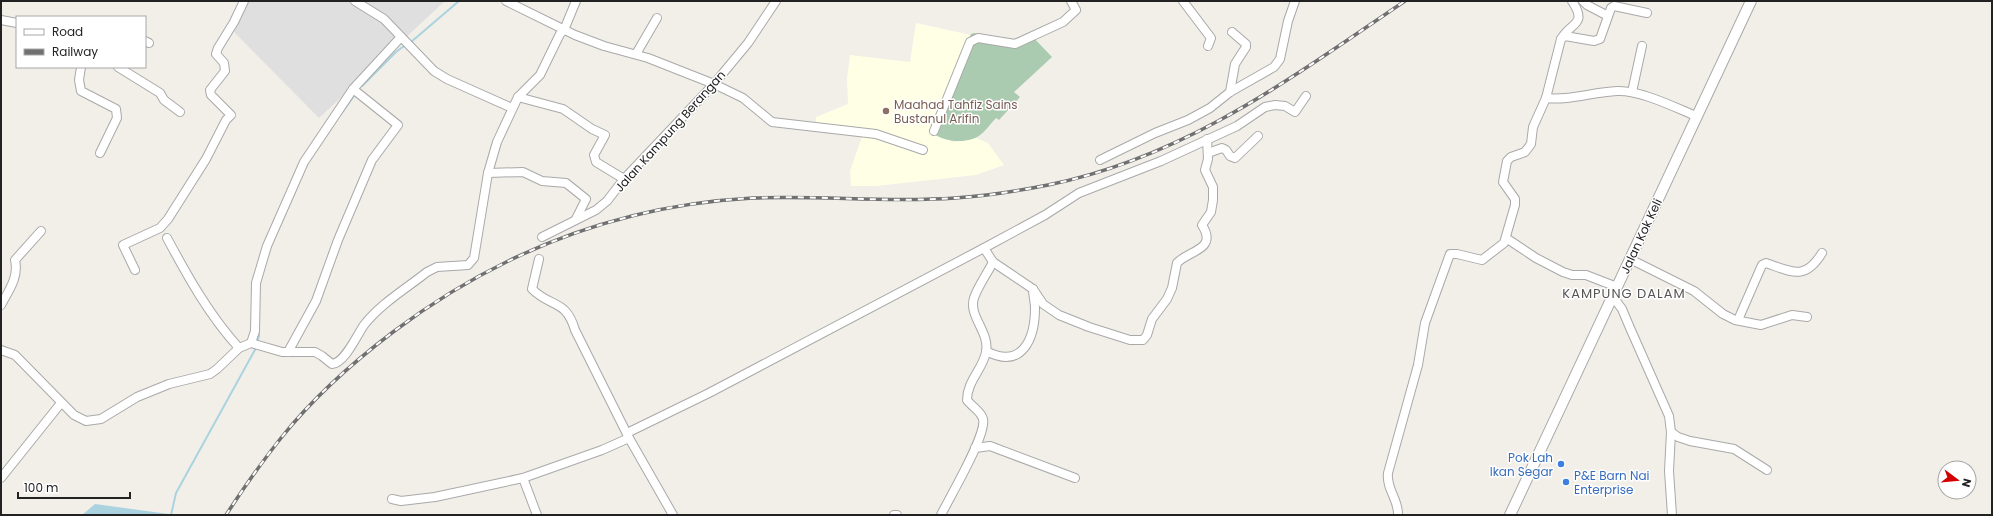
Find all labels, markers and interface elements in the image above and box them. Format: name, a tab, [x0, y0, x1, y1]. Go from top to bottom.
legend	[16, 16, 146, 68]
text: Road	[52, 23, 83, 40]
text: Railway	[52, 43, 98, 60]
street label: Jalan Kampung Berangan	[611, 67, 729, 195]
place label: Maahad Tahfiz Sains Bustanul Arifin	[894, 96, 1018, 127]
marker: Maahad Tahfiz Sains Bustanul Arifin	[881, 106, 891, 116]
street label: Jalan Kok Keli	[1616, 196, 1666, 276]
district label: KAMPUNG DALAM	[1562, 284, 1686, 303]
place label: Pok Lah Ikan Segar	[1490, 449, 1554, 480]
marker: Pok Lah Ikan Segar	[1556, 459, 1566, 469]
north arrow	[1937, 460, 1977, 500]
place label: P&E Barn Nai Enterprise	[1574, 467, 1650, 498]
scale bar	[18, 474, 130, 500]
marker: P&E Barn Nai Enterprise	[1561, 477, 1571, 487]
text: N	[1958, 477, 1975, 489]
text: 100 m	[24, 479, 58, 496]

